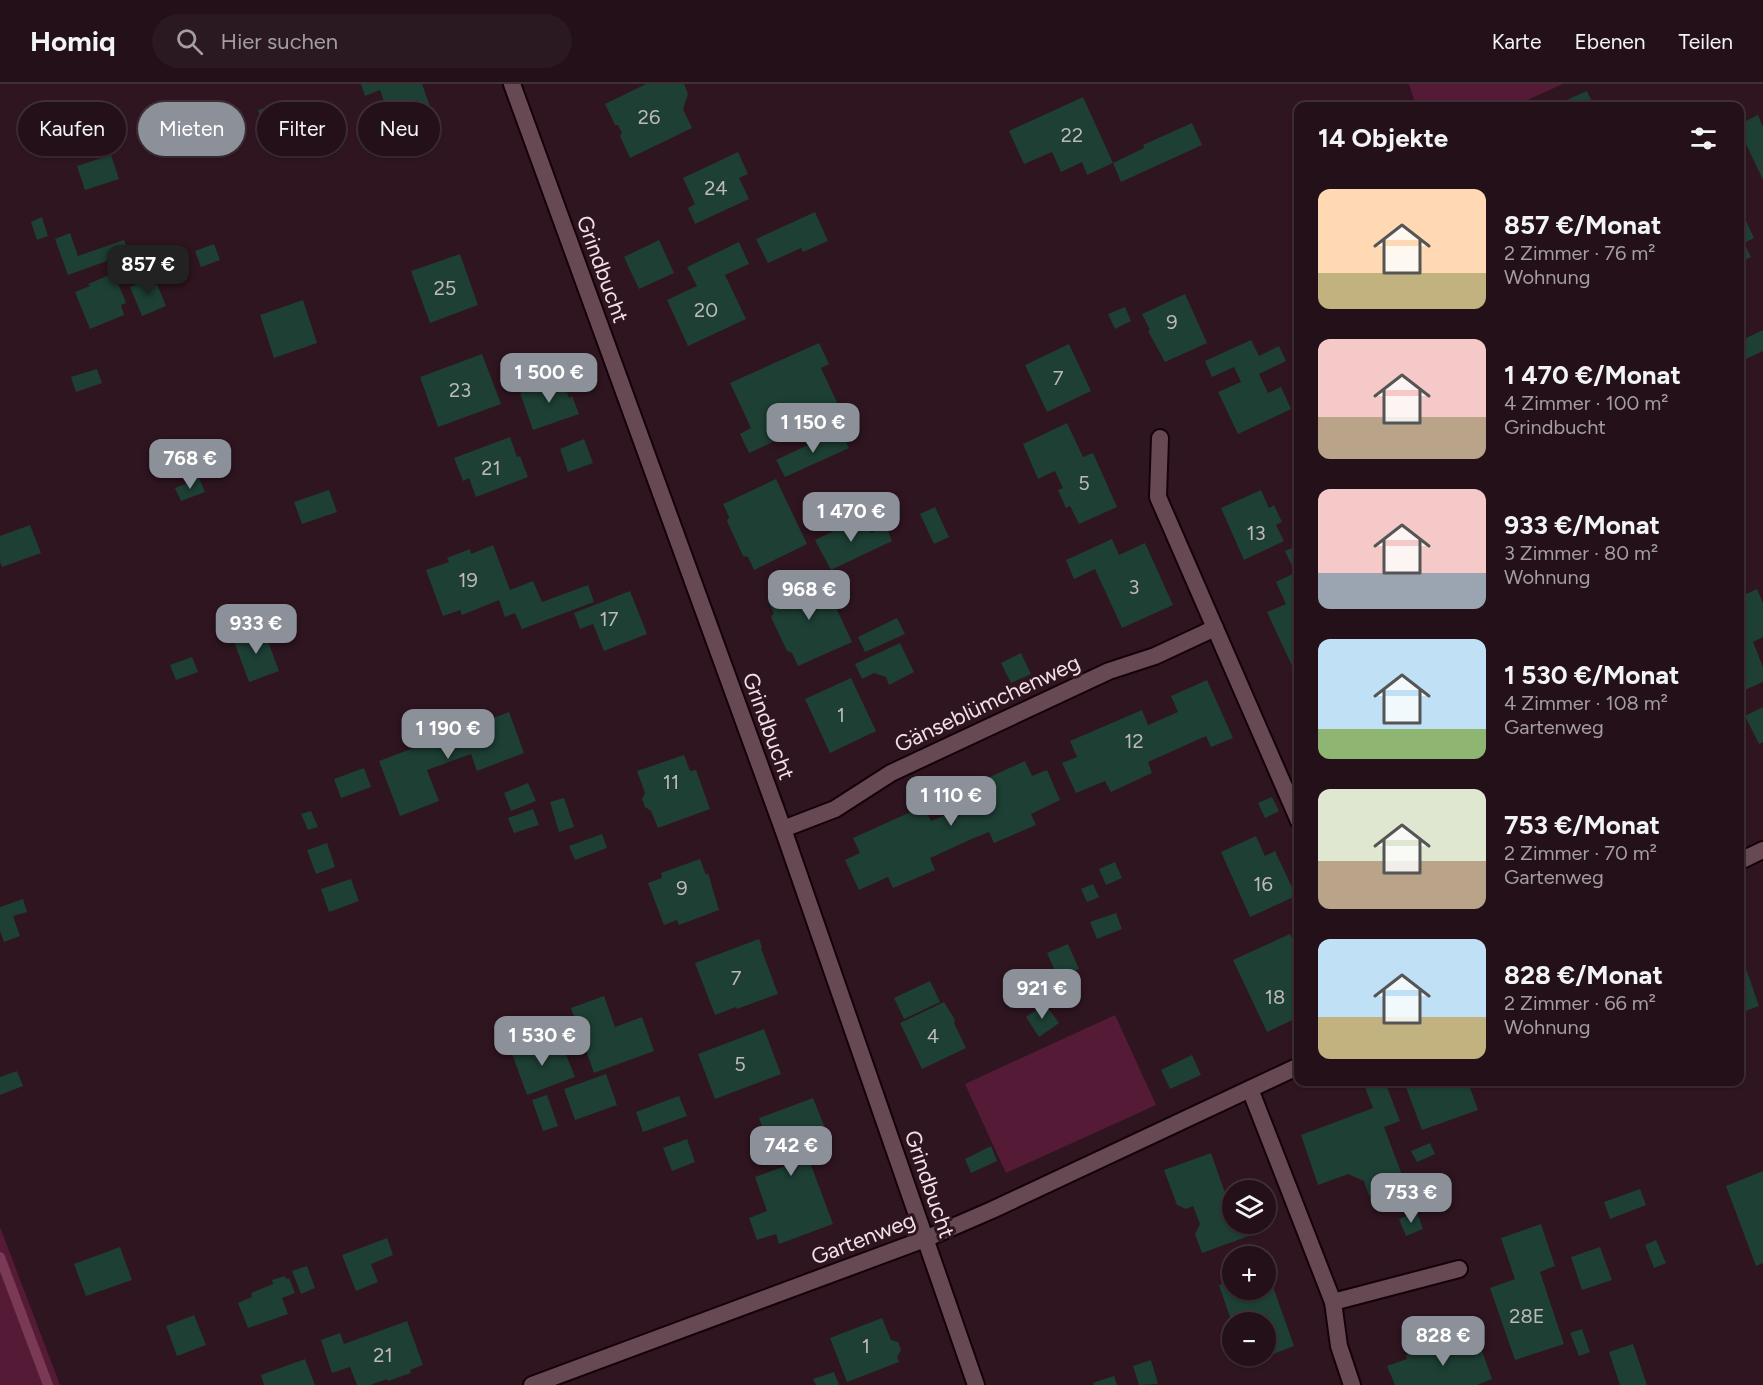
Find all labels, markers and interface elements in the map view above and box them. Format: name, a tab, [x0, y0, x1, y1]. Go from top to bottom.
search box	[152, 14, 572, 68]
text: Homiq	[30, 24, 116, 58]
icon: search	[173, 25, 206, 58]
text: Hier suchen	[221, 28, 338, 55]
text: Karte	[1492, 29, 1541, 54]
text: Ebenen	[1574, 29, 1646, 54]
text: Teilen	[1679, 29, 1733, 54]
chip: Kaufen	[18, 102, 126, 156]
chip: Mieten	[138, 102, 245, 156]
chip: Filter	[257, 102, 346, 156]
chip: Neu	[358, 102, 440, 156]
house number: 26	[638, 105, 660, 129]
text: 14 Objekte	[1318, 122, 1448, 154]
icon: filters	[1687, 122, 1720, 155]
house number: 22	[1061, 123, 1083, 147]
house number: 24	[704, 176, 728, 200]
text: 857 €/Monat	[1504, 209, 1661, 241]
street label: Grindbucht	[571, 212, 634, 326]
icon: home	[1366, 213, 1438, 285]
text: 2 Zimmer · 76 m²	[1504, 241, 1656, 265]
pin: 857 €	[106, 245, 190, 296]
text: 857 €	[121, 252, 175, 276]
text: Wohnung	[1504, 265, 1590, 289]
house number: 25	[434, 276, 456, 300]
house number: 20	[694, 298, 718, 322]
house number: 9	[1166, 310, 1178, 334]
pin: 1 500 €	[494, 353, 604, 404]
text: 1 470 €/Monat	[1504, 359, 1681, 391]
text: 1 500 €	[514, 360, 584, 384]
icon: home	[1366, 363, 1438, 435]
house number: 7	[1053, 366, 1064, 390]
house number: 23	[449, 378, 471, 402]
text: 4 Zimmer · 100 m²	[1504, 391, 1669, 415]
pin: 1 150 €	[758, 403, 868, 454]
text: 1 150 €	[781, 410, 845, 434]
text: Grindbucht	[1504, 415, 1606, 439]
pin: 768 €	[148, 439, 232, 490]
text: 768 €	[163, 446, 217, 470]
house number: 21	[481, 456, 501, 480]
house number: 5	[1078, 471, 1090, 495]
pin: 1 470 €	[796, 492, 906, 543]
text: 1 470 €	[817, 499, 885, 523]
text: 933 €/Monat	[1504, 509, 1660, 541]
icon: home	[1366, 513, 1438, 585]
house number: 13	[1246, 521, 1266, 545]
text: 3 Zimmer · 80 m²	[1504, 541, 1658, 565]
text: Wohnung	[1504, 565, 1590, 589]
house number: 19	[458, 568, 478, 592]
pin: 968 €	[767, 570, 851, 621]
house number: 3	[1129, 575, 1139, 599]
text: 968 €	[782, 577, 836, 601]
pin: 933 €	[214, 604, 298, 655]
house number: 17	[600, 607, 619, 631]
text: 933 €	[230, 611, 282, 635]
street label: Gänseblümchenweg	[890, 649, 1084, 758]
text: 1 530 €/Monat	[1504, 659, 1680, 691]
icon: home	[1366, 663, 1438, 735]
street label: Grindbucht	[737, 669, 800, 783]
text: 4 Zimmer · 108 m²	[1504, 691, 1668, 715]
house number: 1	[837, 703, 845, 727]
pin: 1 190 €	[393, 709, 503, 760]
text: Gartenweg	[1504, 715, 1604, 739]
text: 1 190 €	[416, 716, 480, 740]
house number: 12	[1124, 729, 1144, 753]
house number: 11	[663, 770, 679, 794]
pin: 1 110 €	[896, 776, 1006, 827]
text: 1 110 €	[920, 783, 982, 807]
text: 753 €/Monat	[1504, 809, 1660, 841]
icon: home	[1366, 813, 1438, 885]
text: 2 Zimmer · 70 m²	[1504, 841, 1657, 865]
text: Gartenweg	[1504, 865, 1604, 889]
house number: 16	[1253, 872, 1273, 896]
house number: 9	[676, 876, 688, 900]
text: 828 €/Monat	[1504, 959, 1663, 991]
icon: home	[1366, 963, 1438, 1035]
house number: 7	[731, 966, 742, 990]
pin: 921 €	[1000, 969, 1084, 1020]
text: 921 €	[1017, 976, 1067, 1000]
house number: 18	[1265, 985, 1285, 1009]
text: 2 Zimmer · 66 m²	[1504, 991, 1656, 1015]
text: Wohnung	[1504, 1015, 1590, 1039]
pin: 1 530 €	[487, 1016, 597, 1067]
text: 1 530 €	[508, 1023, 576, 1047]
house number: 4	[927, 1024, 939, 1048]
house number: 5	[734, 1052, 746, 1076]
pin: 742 €	[749, 1126, 833, 1177]
street label: Grindbucht	[899, 1127, 961, 1242]
text: 742 €	[764, 1133, 818, 1157]
pin: 753 €	[1369, 1173, 1453, 1224]
map controls	[1222, 1180, 1276, 1366]
button: layers	[1222, 1180, 1276, 1234]
text: 753 €	[1385, 1180, 1437, 1204]
street label: Gartenweg	[807, 1206, 919, 1271]
button: +	[1222, 1246, 1276, 1300]
house number: 28E	[1509, 1304, 1545, 1328]
button: −	[1222, 1312, 1276, 1366]
pin: 828 €	[1401, 1316, 1485, 1367]
text: 828 €	[1416, 1323, 1470, 1347]
house number: 1	[862, 1334, 870, 1358]
house number: 21	[373, 1343, 393, 1367]

